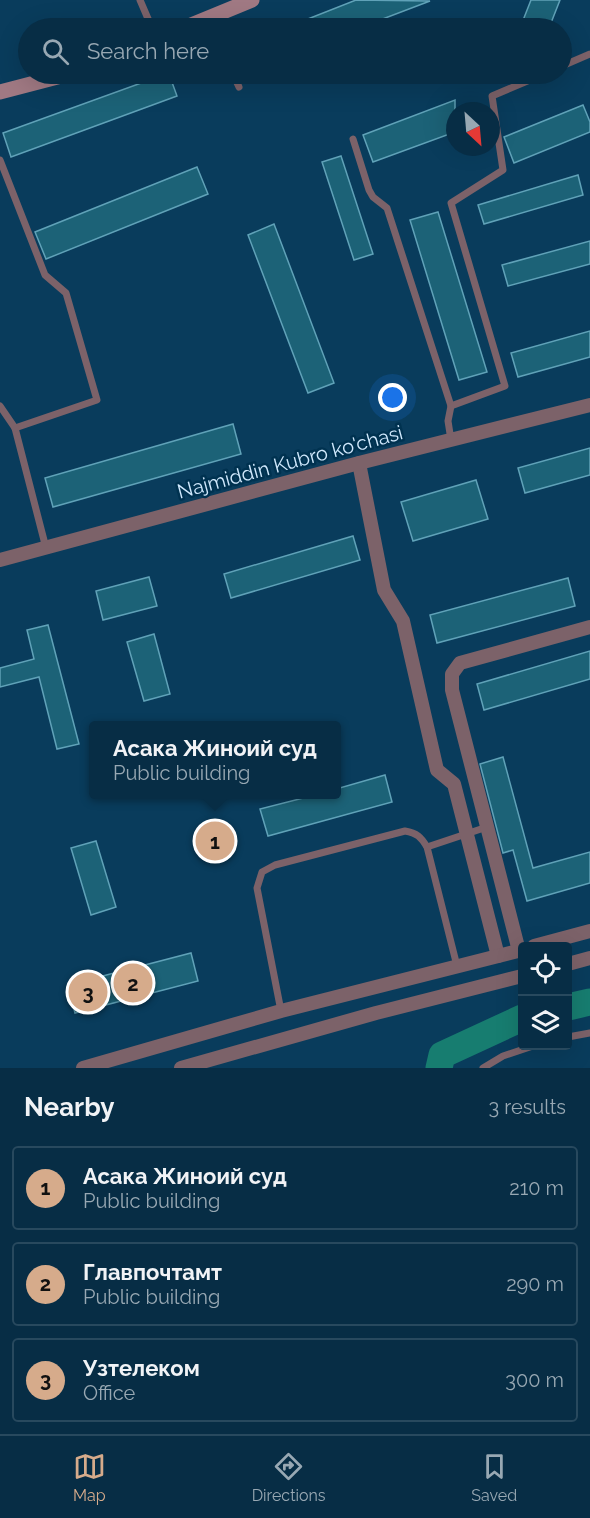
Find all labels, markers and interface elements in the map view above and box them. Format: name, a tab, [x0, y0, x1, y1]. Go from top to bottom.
search box	[18, 18, 572, 84]
icon: search	[39, 35, 72, 68]
text: Search here	[87, 38, 209, 64]
north arrow	[446, 102, 500, 156]
your location	[378, 383, 407, 412]
street label: Najmiddin Kubro ko'chasi	[175, 420, 405, 504]
popup	[89, 721, 341, 799]
text: Асака Жиноий суд	[113, 735, 317, 761]
text: Public building	[113, 761, 250, 785]
pin: 1	[196, 818, 234, 864]
map controls	[518, 942, 572, 1050]
button: locate	[518, 942, 572, 996]
pin: 2	[114, 960, 152, 1006]
pin: 3	[68, 970, 107, 1014]
button: layers	[518, 996, 572, 1050]
text: Nearby	[24, 1092, 114, 1122]
text: 3 results	[488, 1095, 566, 1119]
text: Асака Жиноий суд	[83, 1163, 287, 1189]
text: 1	[41, 1176, 50, 1200]
text: 210 m	[509, 1176, 564, 1200]
text: Public building	[83, 1189, 220, 1213]
text: Главпочтамт	[83, 1259, 222, 1285]
text: 2	[40, 1272, 51, 1296]
text: 290 m	[506, 1272, 564, 1296]
text: Public building	[83, 1285, 220, 1309]
text: Узтелеком	[83, 1355, 200, 1381]
text: 3	[40, 1368, 51, 1392]
text: 300 m	[505, 1368, 564, 1392]
text: Office	[83, 1381, 135, 1405]
tab: Map	[73, 1450, 106, 1505]
tab: Directions	[252, 1450, 326, 1505]
tab: Saved	[471, 1450, 517, 1505]

